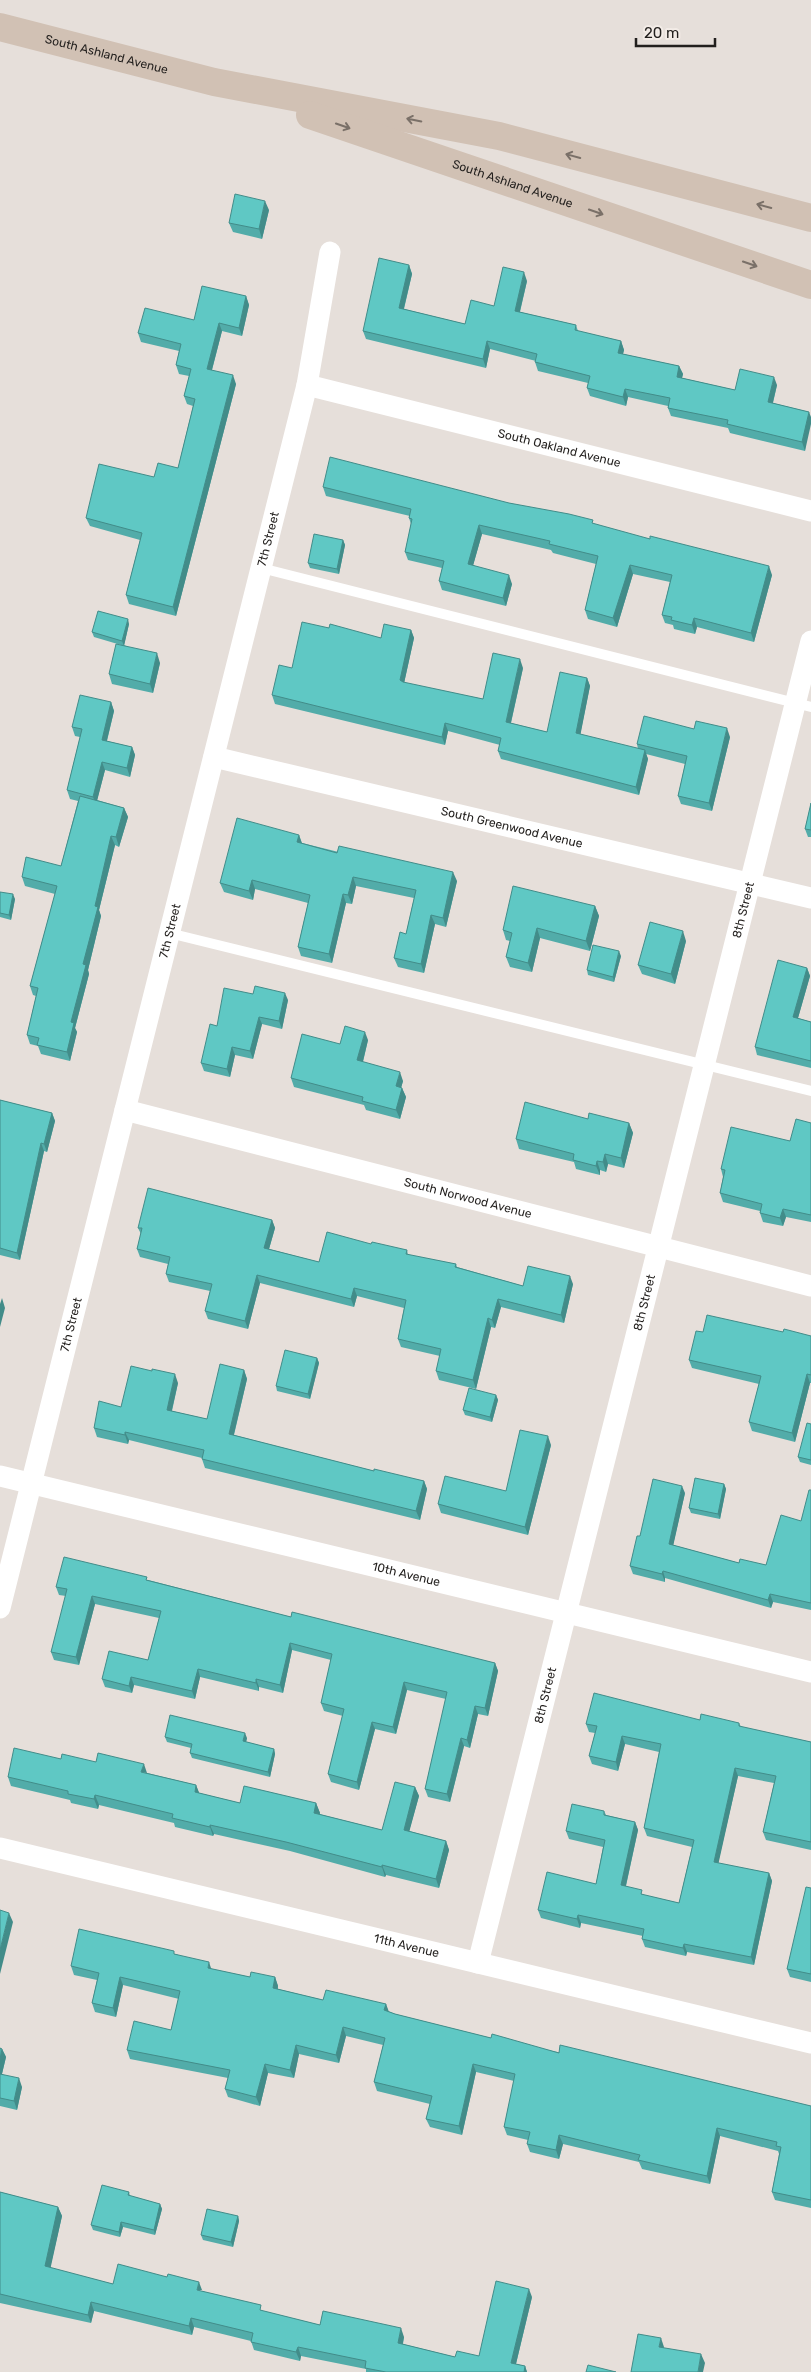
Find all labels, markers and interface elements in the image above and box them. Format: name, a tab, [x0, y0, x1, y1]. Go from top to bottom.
scale bar	[636, 15, 715, 47]
text: 20 m	[644, 24, 679, 42]
street label: South Ashland Avenue	[44, 32, 170, 77]
one-way arrow	[407, 115, 423, 125]
one-way arrow	[334, 122, 350, 131]
one-way arrow	[565, 150, 581, 160]
street label: South Ashland Avenue	[451, 157, 575, 211]
one-way arrow	[756, 201, 772, 210]
one-way arrow	[587, 208, 603, 217]
one-way arrow	[741, 260, 757, 270]
street label: South Oakland Avenue	[496, 426, 622, 470]
street label: 7th Street	[255, 510, 282, 568]
street label: South Greenwood Avenue	[440, 804, 584, 851]
street label: 8th Street	[729, 880, 757, 939]
street label: 7th Street	[156, 902, 184, 960]
street label: South Norwood Avenue	[402, 1175, 534, 1221]
street label: 8th Street	[631, 1273, 658, 1332]
street label: 7th Street	[58, 1296, 85, 1354]
street label: 10th Avenue	[371, 1559, 442, 1589]
street label: 8th Street	[532, 1666, 559, 1725]
street label: 11th Avenue	[372, 1931, 441, 1960]

